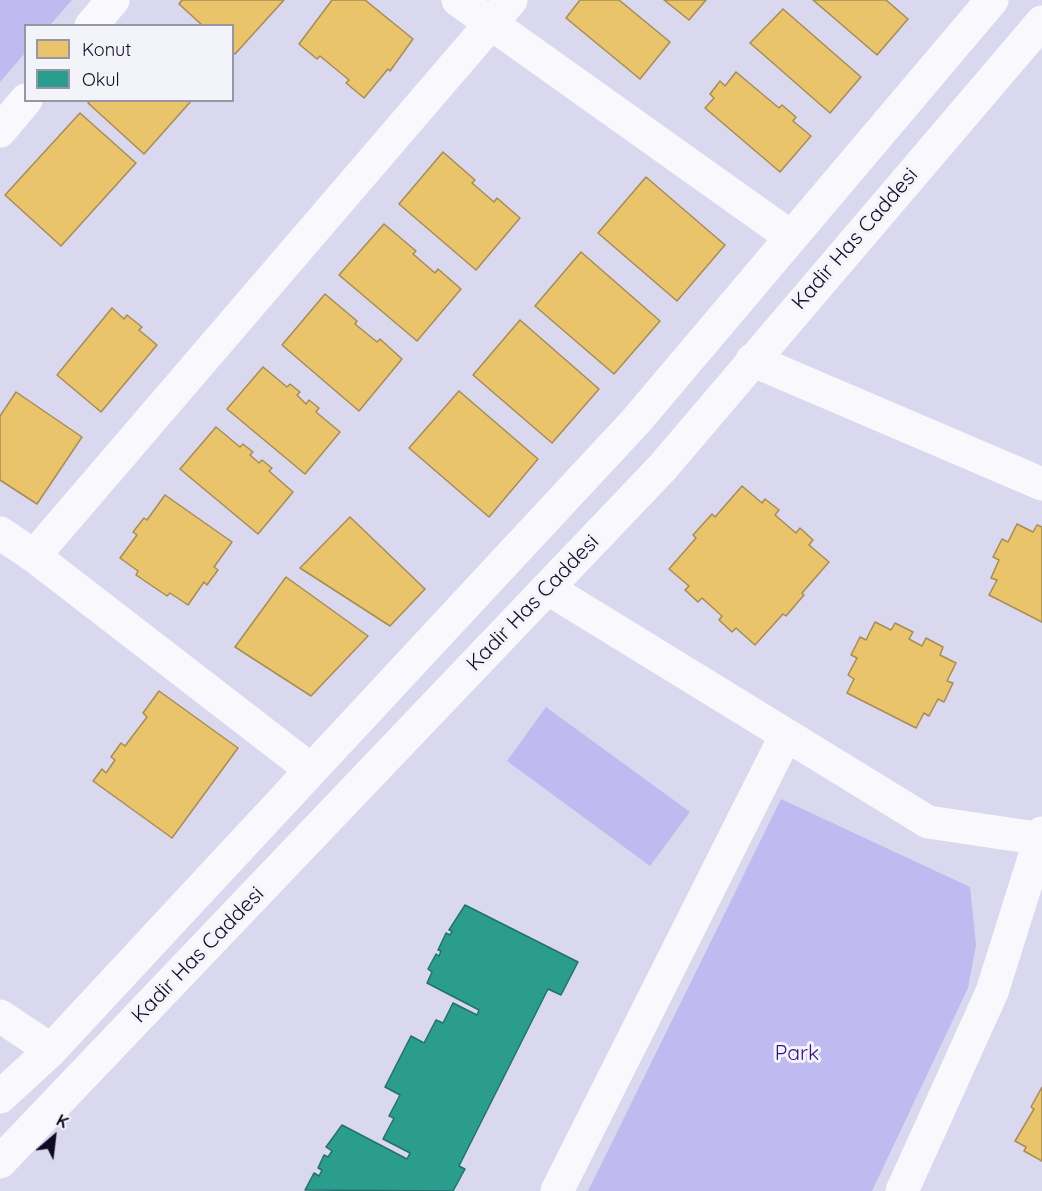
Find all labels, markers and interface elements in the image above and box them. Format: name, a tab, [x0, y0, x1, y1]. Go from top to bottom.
legend	[24, 24, 234, 102]
text: Konut	[82, 38, 131, 61]
text: Okul	[82, 68, 120, 91]
street label: Kadir Has Caddesi	[787, 163, 923, 315]
street label: Kadir Has Caddesi	[462, 530, 604, 676]
street label: Kadir Has Caddesi	[127, 882, 269, 1028]
park label: Park	[775, 1041, 819, 1067]
north arrow	[24, 1107, 84, 1167]
text: K	[53, 1110, 72, 1132]

